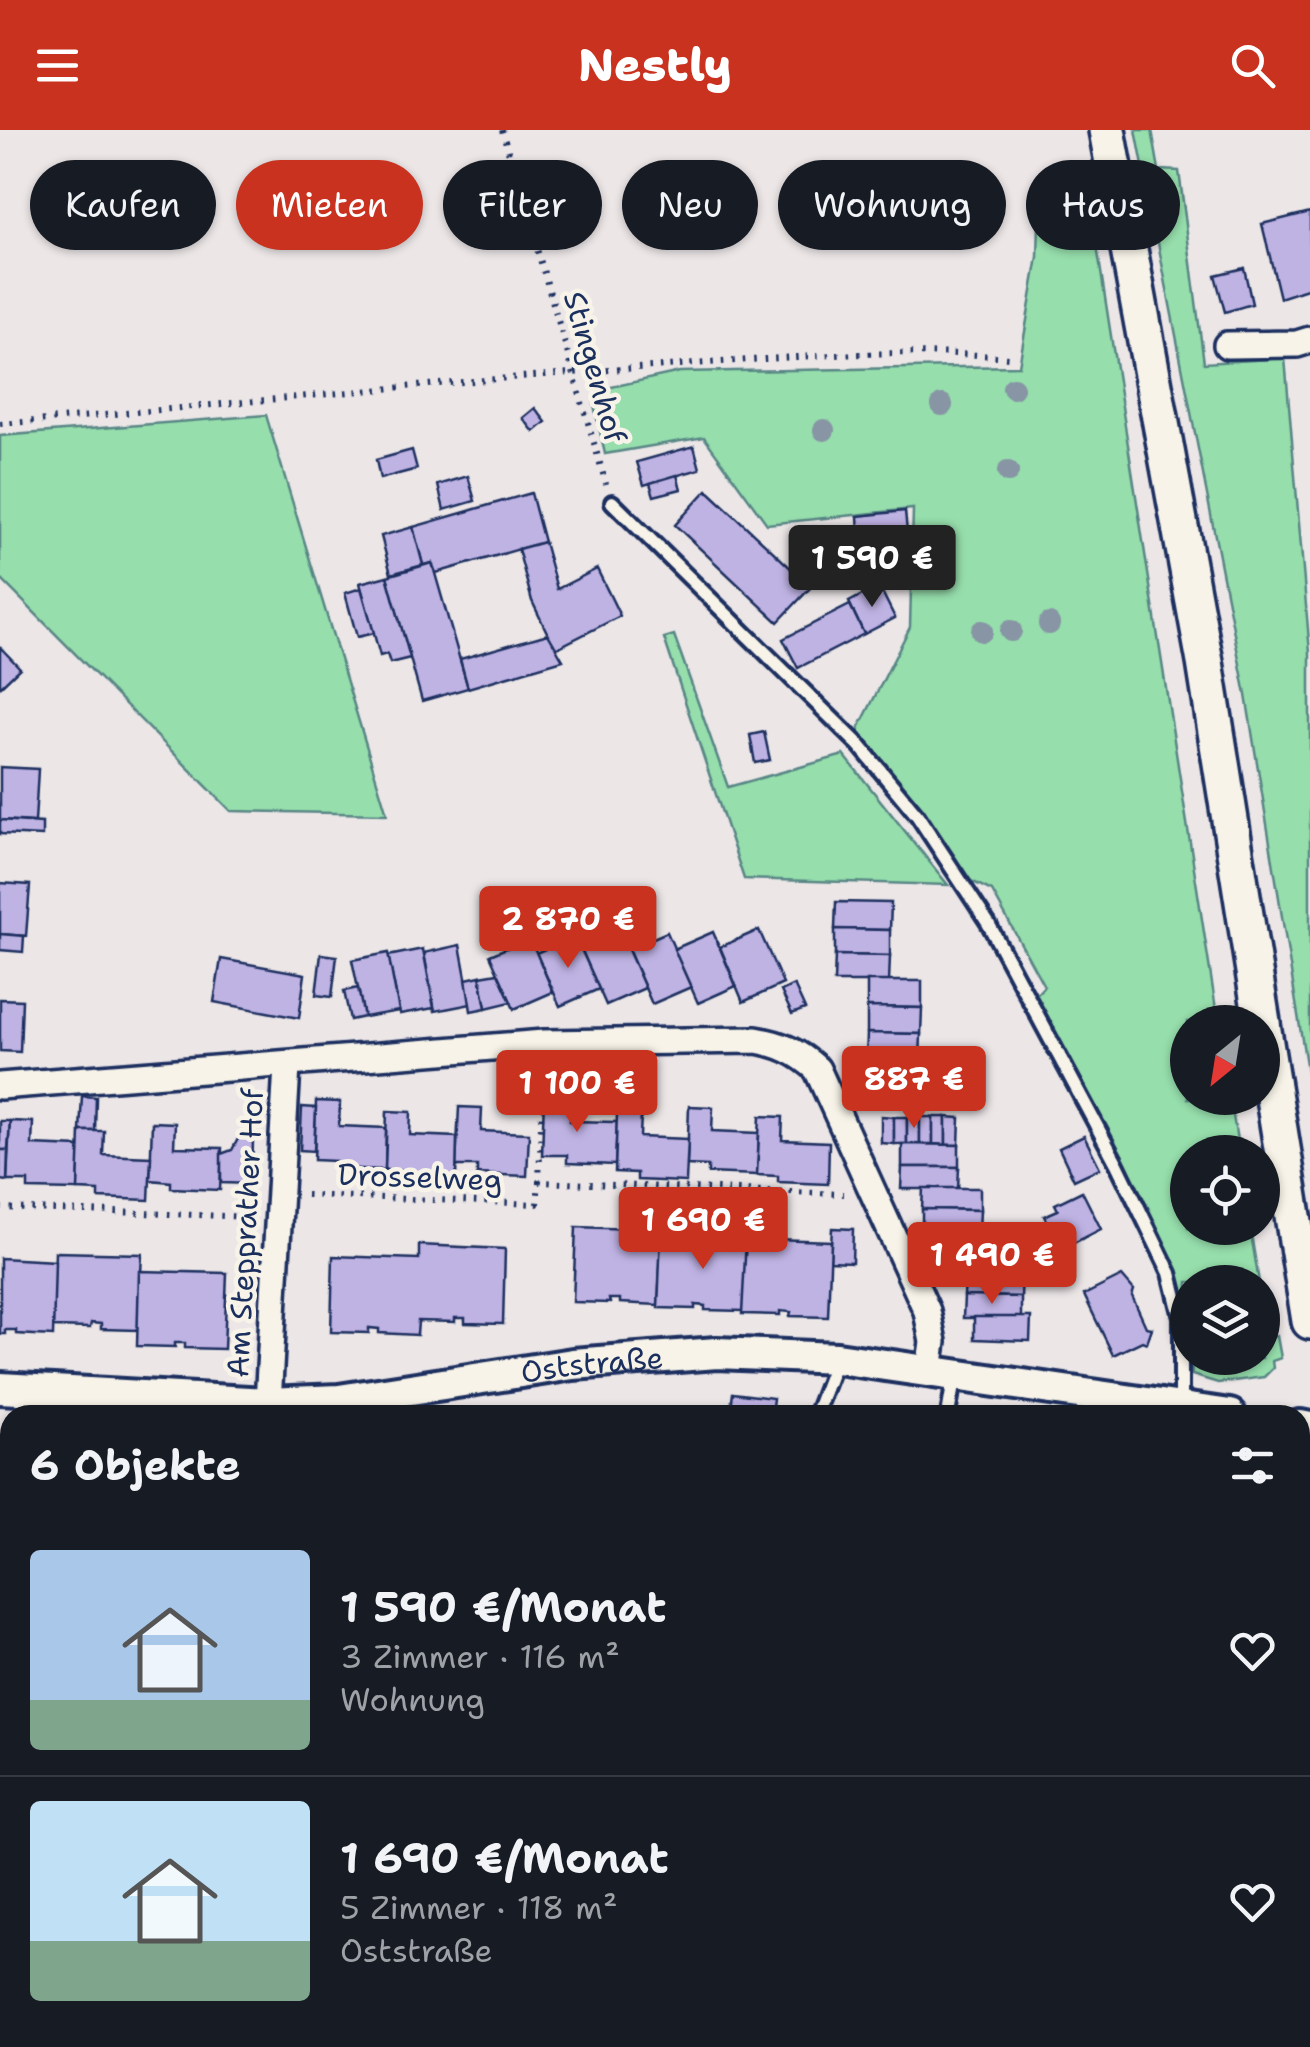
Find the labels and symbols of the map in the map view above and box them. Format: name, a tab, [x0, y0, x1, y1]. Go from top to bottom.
street label: Stingenhof	[554, 287, 636, 448]
pin: 1 590 €	[780, 525, 964, 610]
pin: 2 870 €	[476, 886, 660, 971]
north arrow	[1170, 1005, 1280, 1115]
pin: 887 €	[844, 1046, 984, 1131]
pin: 1 100 €	[485, 1050, 669, 1135]
street label: Am Stepprather Hof	[217, 1086, 273, 1379]
street label: Drosselweg	[337, 1154, 503, 1200]
pin: 1 690 €	[611, 1187, 795, 1272]
pin: 1 490 €	[900, 1222, 1084, 1307]
street label: Oststraße	[518, 1337, 665, 1392]

